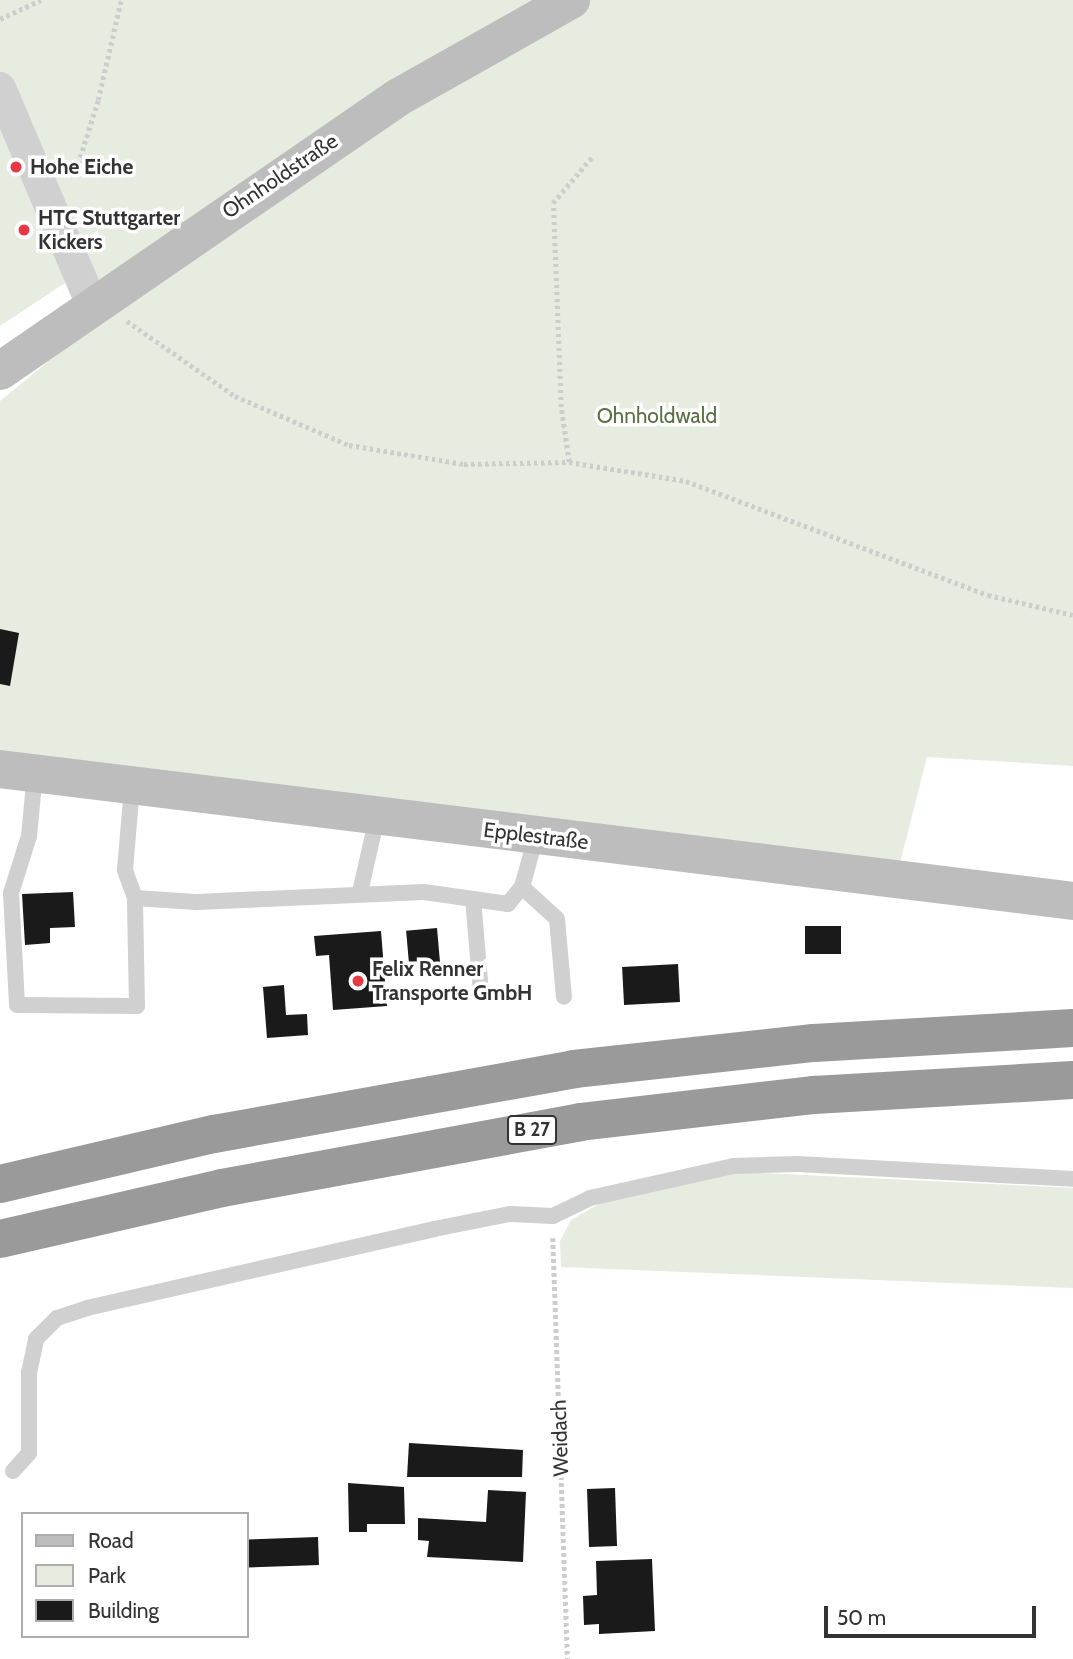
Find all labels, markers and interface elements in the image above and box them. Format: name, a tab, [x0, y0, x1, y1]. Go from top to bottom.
street label: Ohnholdstraße	[218, 128, 342, 224]
place label: Hohe Eiche	[30, 154, 133, 180]
marker: Hohe Eiche	[8, 159, 24, 175]
place label: HTC Stuttgarter Kickers	[38, 205, 180, 255]
marker: HTC Stuttgarter Kickers	[16, 222, 32, 238]
park label: Ohnholdwald	[597, 403, 717, 429]
street label: Epplestraße	[482, 817, 590, 855]
place label: Felix Renner Transporte GmbH	[372, 956, 532, 1006]
marker: Felix Renner Transporte GmbH	[350, 973, 366, 989]
road number: B 27	[506, 1114, 558, 1146]
street label: Weidach	[546, 1399, 574, 1477]
legend	[21, 1512, 248, 1638]
text: Road	[88, 1528, 134, 1553]
text: Park	[88, 1563, 126, 1588]
scale bar	[828, 1592, 1040, 1636]
text: Building	[88, 1598, 159, 1623]
text: 50 m	[837, 1605, 886, 1630]

